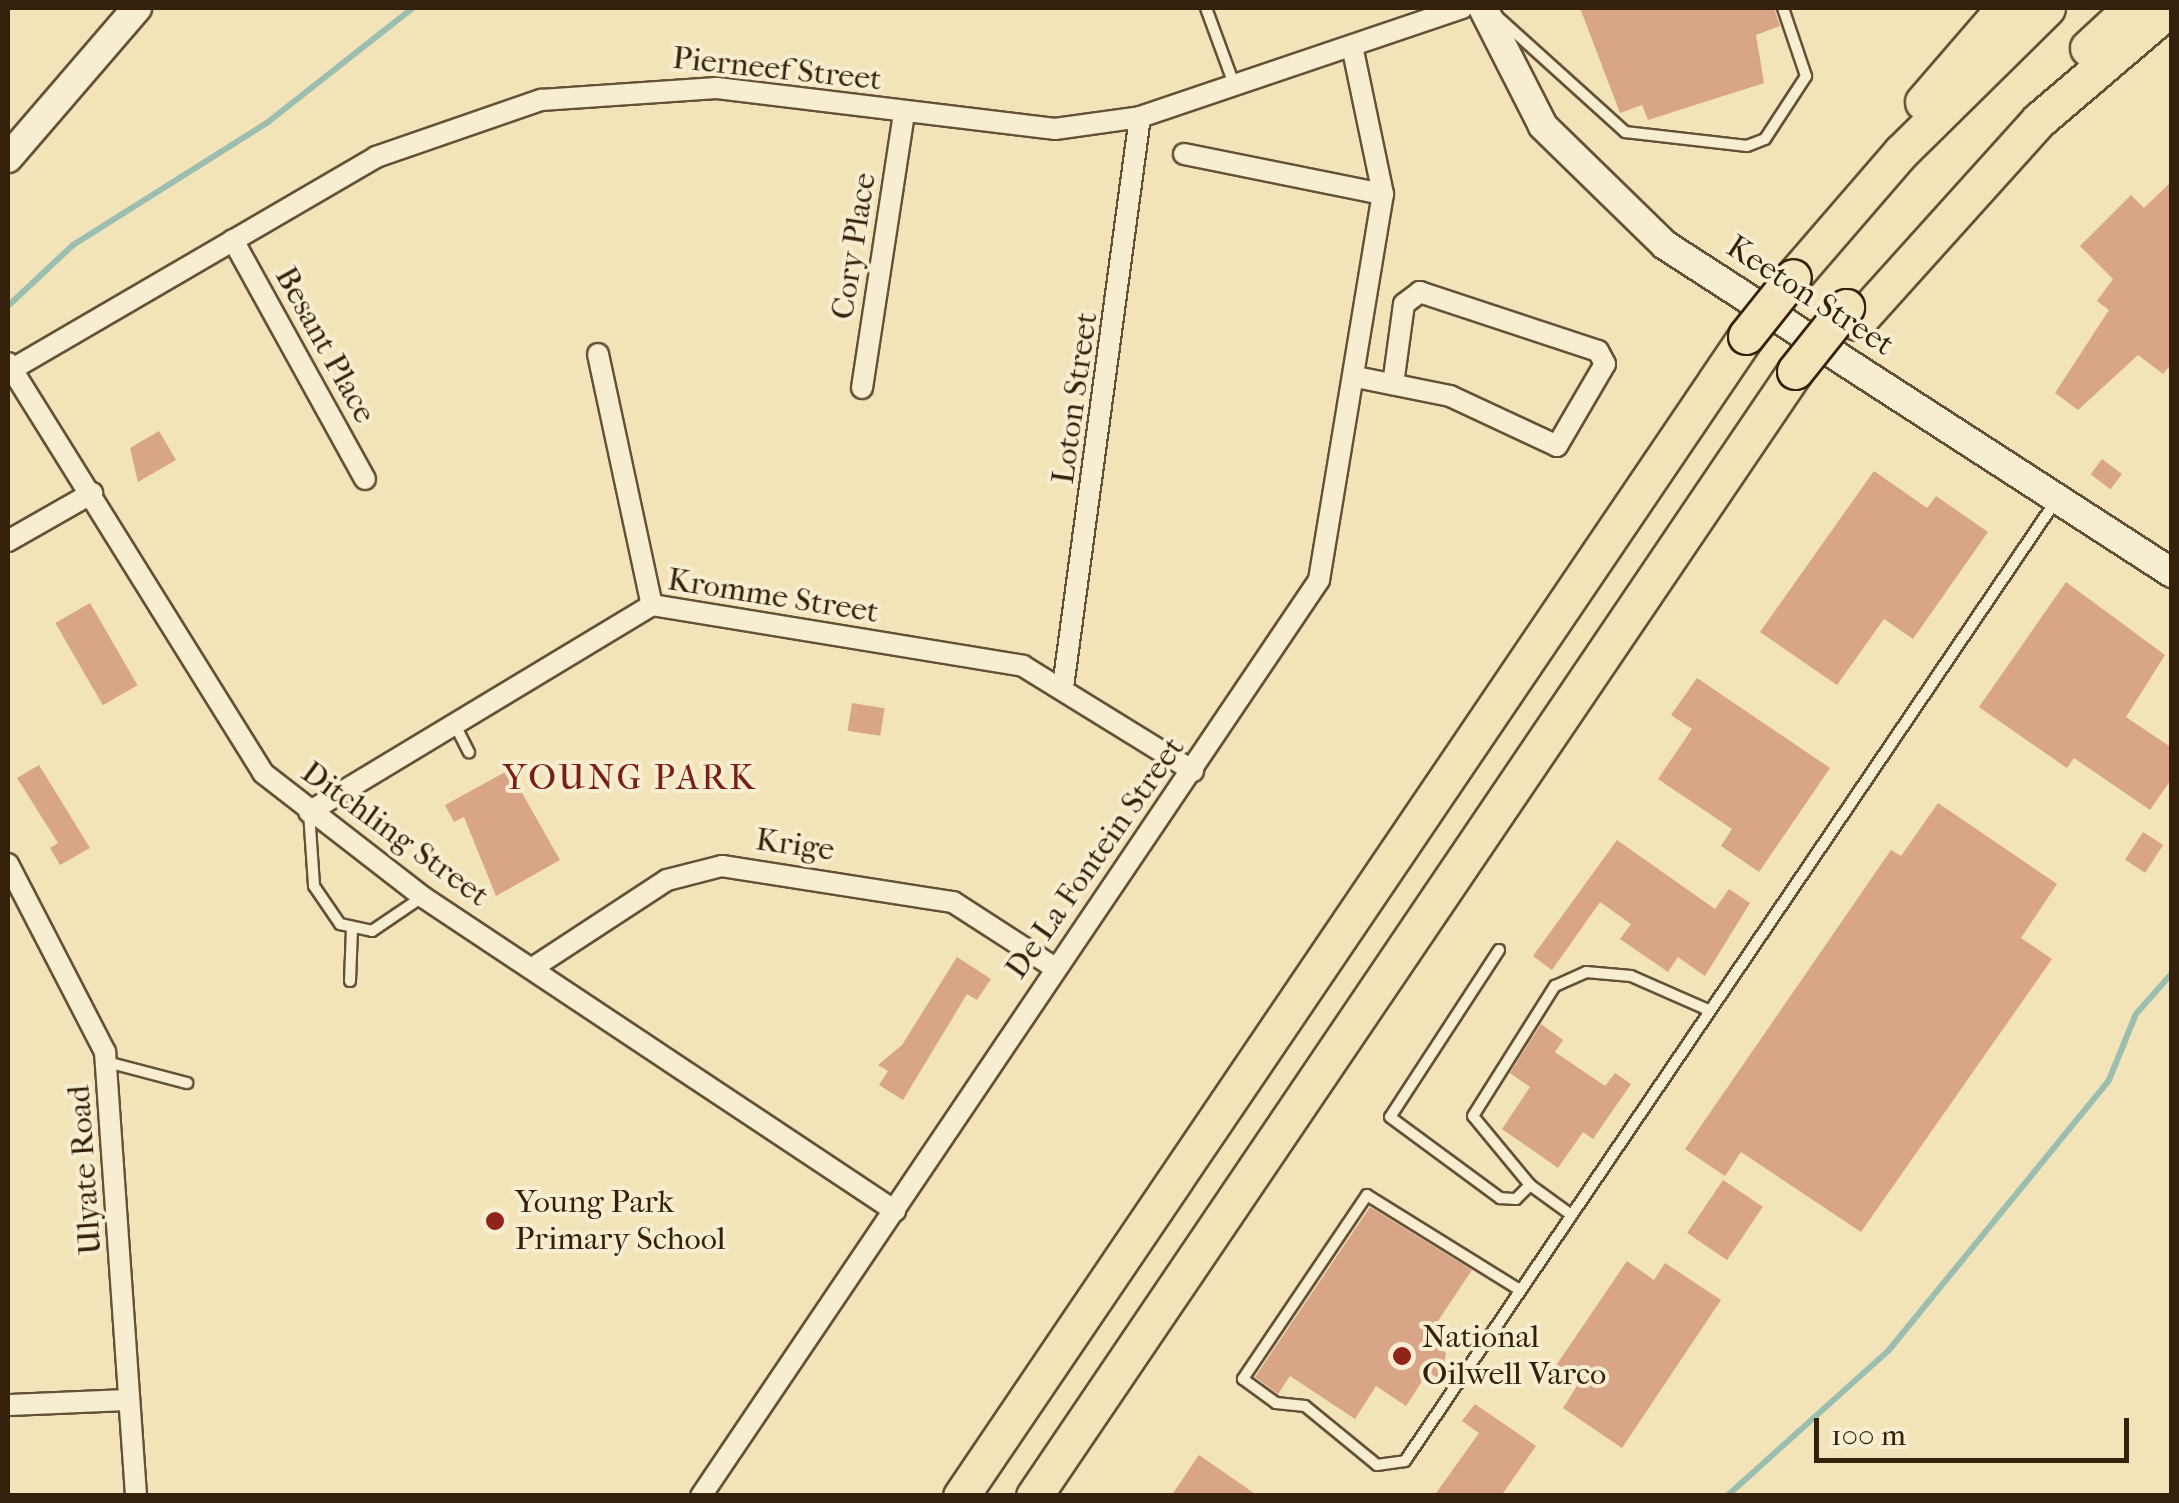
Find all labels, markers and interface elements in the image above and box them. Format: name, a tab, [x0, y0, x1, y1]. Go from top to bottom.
street label: Pierneef Street	[671, 39, 883, 99]
street label: Cory Place	[823, 170, 885, 322]
street label: Keeton Street	[1719, 228, 1901, 364]
street label: Besant Place	[266, 260, 384, 430]
street label: Loton Street	[1044, 310, 1106, 486]
street label: Kromme Street	[665, 560, 881, 632]
street label: De La Fontein Street	[997, 730, 1193, 986]
street label: Ditchling Street	[294, 753, 496, 915]
district label: YOUNG PARK	[503, 757, 757, 799]
street label: Krige	[753, 820, 837, 870]
street label: Ulyate Road	[60, 1084, 110, 1256]
place label: Young Park Primary School	[515, 1184, 726, 1259]
marker: Young Park Primary School	[484, 1210, 506, 1232]
place label: National Oilwell Varco	[1422, 1319, 1606, 1394]
marker: National Oilwell Varco	[1391, 1345, 1413, 1367]
scale bar	[1819, 1398, 2134, 1460]
text: 100 m	[1831, 1418, 1906, 1453]

